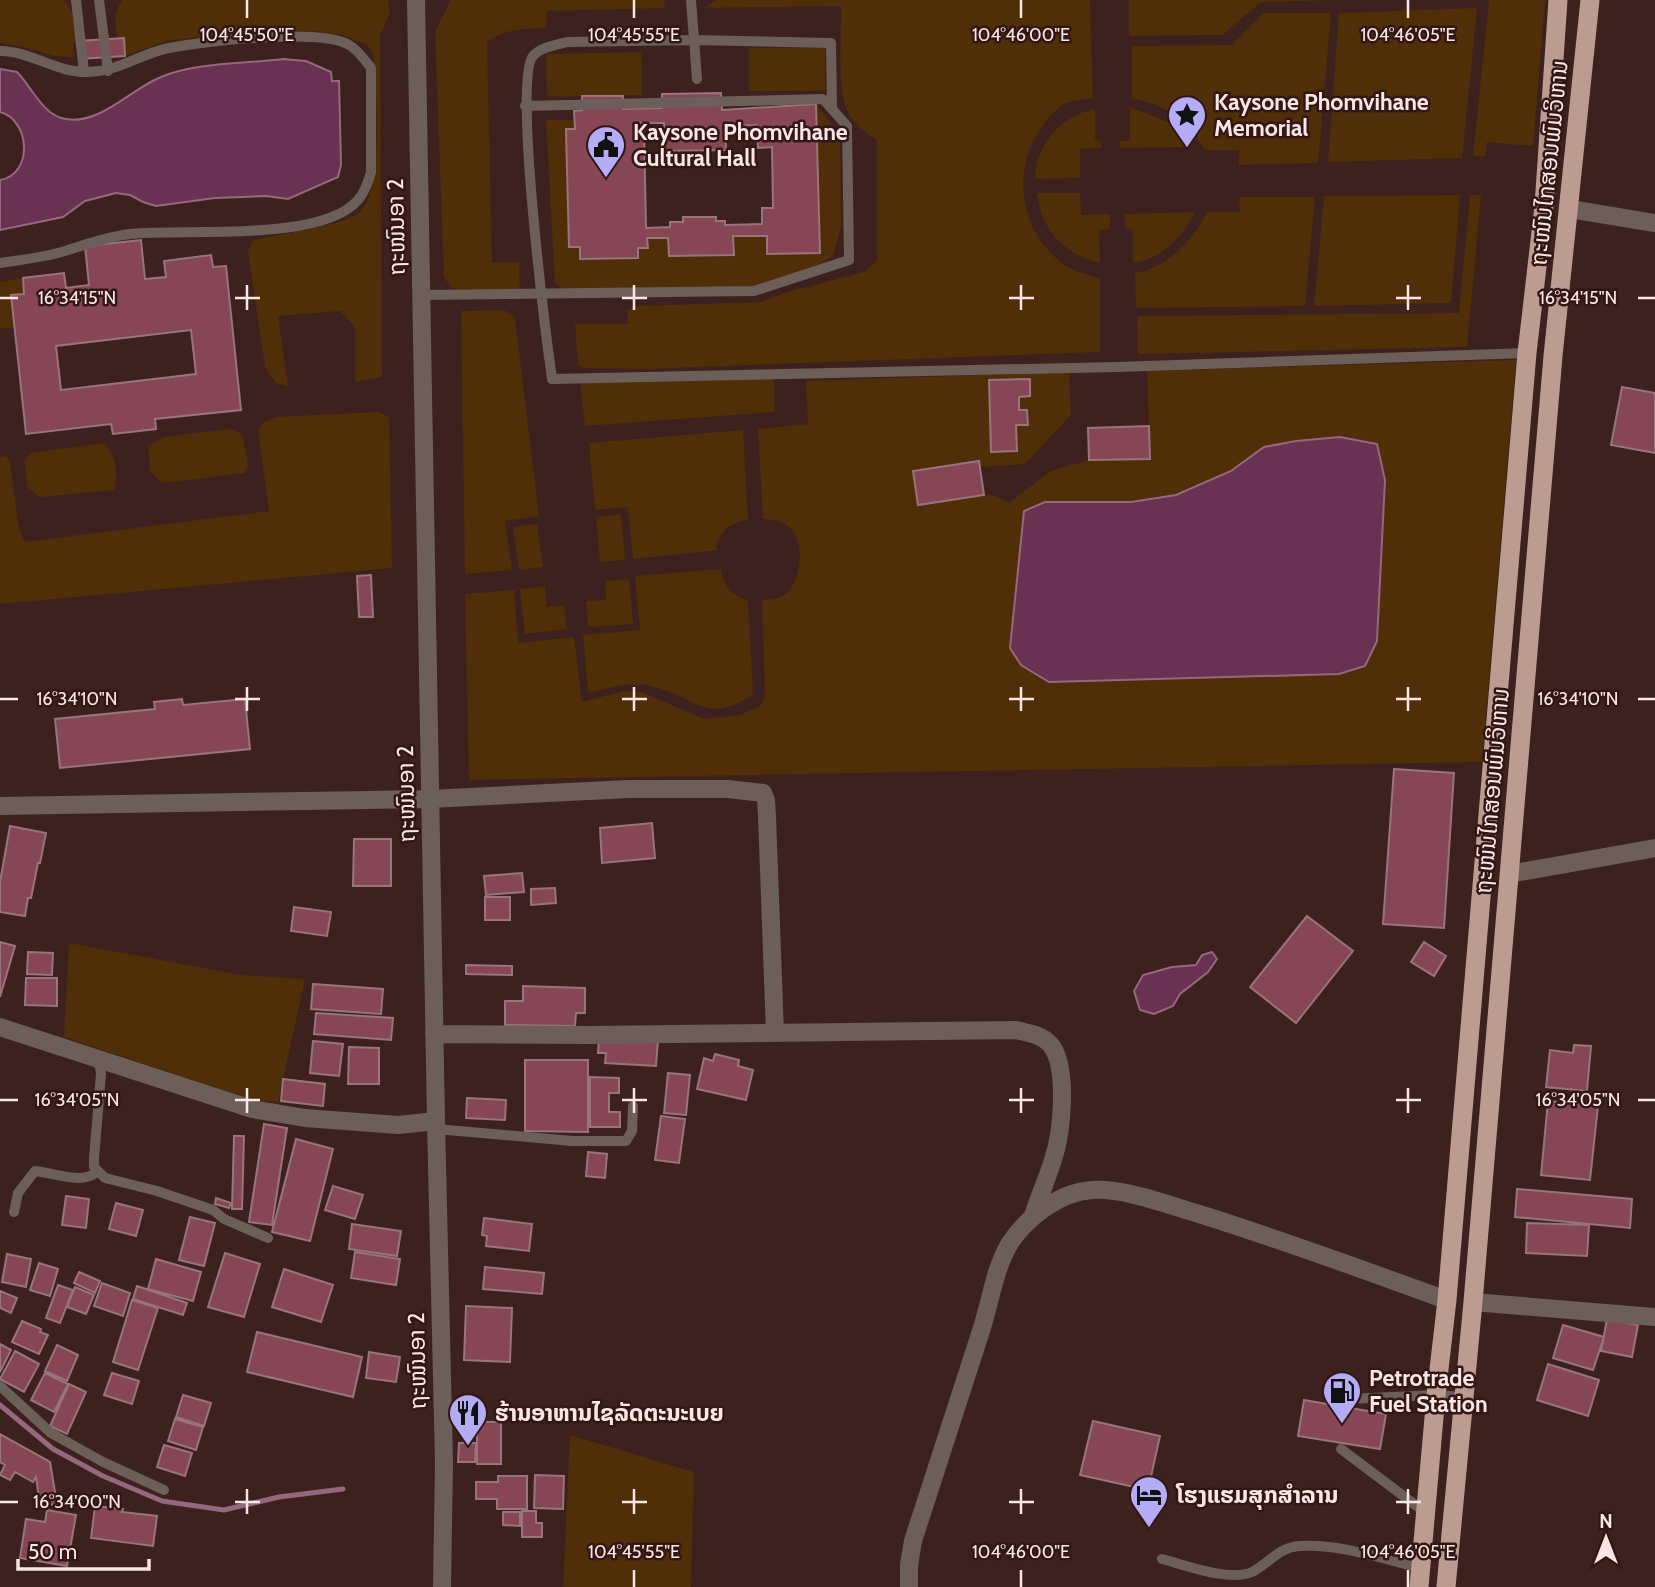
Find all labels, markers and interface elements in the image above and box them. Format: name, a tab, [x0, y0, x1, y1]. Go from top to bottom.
text: 104°45'50"E	[200, 24, 294, 46]
text: 104°45'55"E	[588, 24, 680, 46]
text: 104°46'00"E	[972, 24, 1070, 46]
text: 104°46'05"E	[1360, 24, 1456, 46]
street label: ຖະໜົນໄກສອນພົມວິຫານ	[1524, 59, 1574, 267]
place label: Kaysone Phomvihane Memorial	[1214, 88, 1429, 142]
place icon: Kaysone Phomvihane Memorial	[1166, 94, 1208, 149]
place label: Kaysone Phomvihane Cultural Hall	[633, 118, 848, 172]
public building icon: Kaysone Phomvihane Cultural Hall	[585, 124, 627, 179]
street label: ຖະໜົນອາ 2	[381, 178, 411, 276]
text: 16°34'15"N	[38, 287, 116, 309]
text: 16°34'15"N	[1539, 287, 1617, 309]
street label: ຖະໜົນໄກສອນພົມວິຫານ	[1469, 687, 1515, 895]
text: 16°34'10"N	[36, 688, 118, 710]
text: 16°34'10"N	[1537, 688, 1619, 710]
street label: ຖະໜົນອາ 2	[391, 745, 421, 843]
text: 16°34'05"N	[35, 1089, 119, 1111]
text: 16°34'05"N	[1536, 1089, 1620, 1111]
street label: ຖະໜົນອາ 2	[402, 1312, 432, 1410]
place label: Petrotrade Fuel Station	[1369, 1364, 1488, 1418]
fuel station icon: Petrotrade Fuel Station	[1321, 1370, 1363, 1425]
restaurant icon: ຮ້ານອາຫານໄຊລັດຕະນະເບຍ	[447, 1392, 489, 1447]
place label: ຮ້ານອາຫານໄຊລັດຕະນະເບຍ	[495, 1399, 724, 1427]
hotel icon: ໂຮງແຮມສຸກສໍາລານ	[1128, 1474, 1170, 1529]
place label: ໂຮງແຮມສຸກສໍາລານ	[1175, 1481, 1338, 1510]
text: 16°34'00"N	[33, 1491, 121, 1513]
north arrow	[1571, 1503, 1641, 1573]
text: N	[1599, 1510, 1613, 1533]
scale bar	[18, 1528, 149, 1572]
text: 50 m	[28, 1539, 77, 1564]
text: 104°45'55"E	[588, 1541, 680, 1563]
text: 104°46'00"E	[972, 1541, 1070, 1563]
text: 104°46'05"E	[1360, 1541, 1456, 1563]

